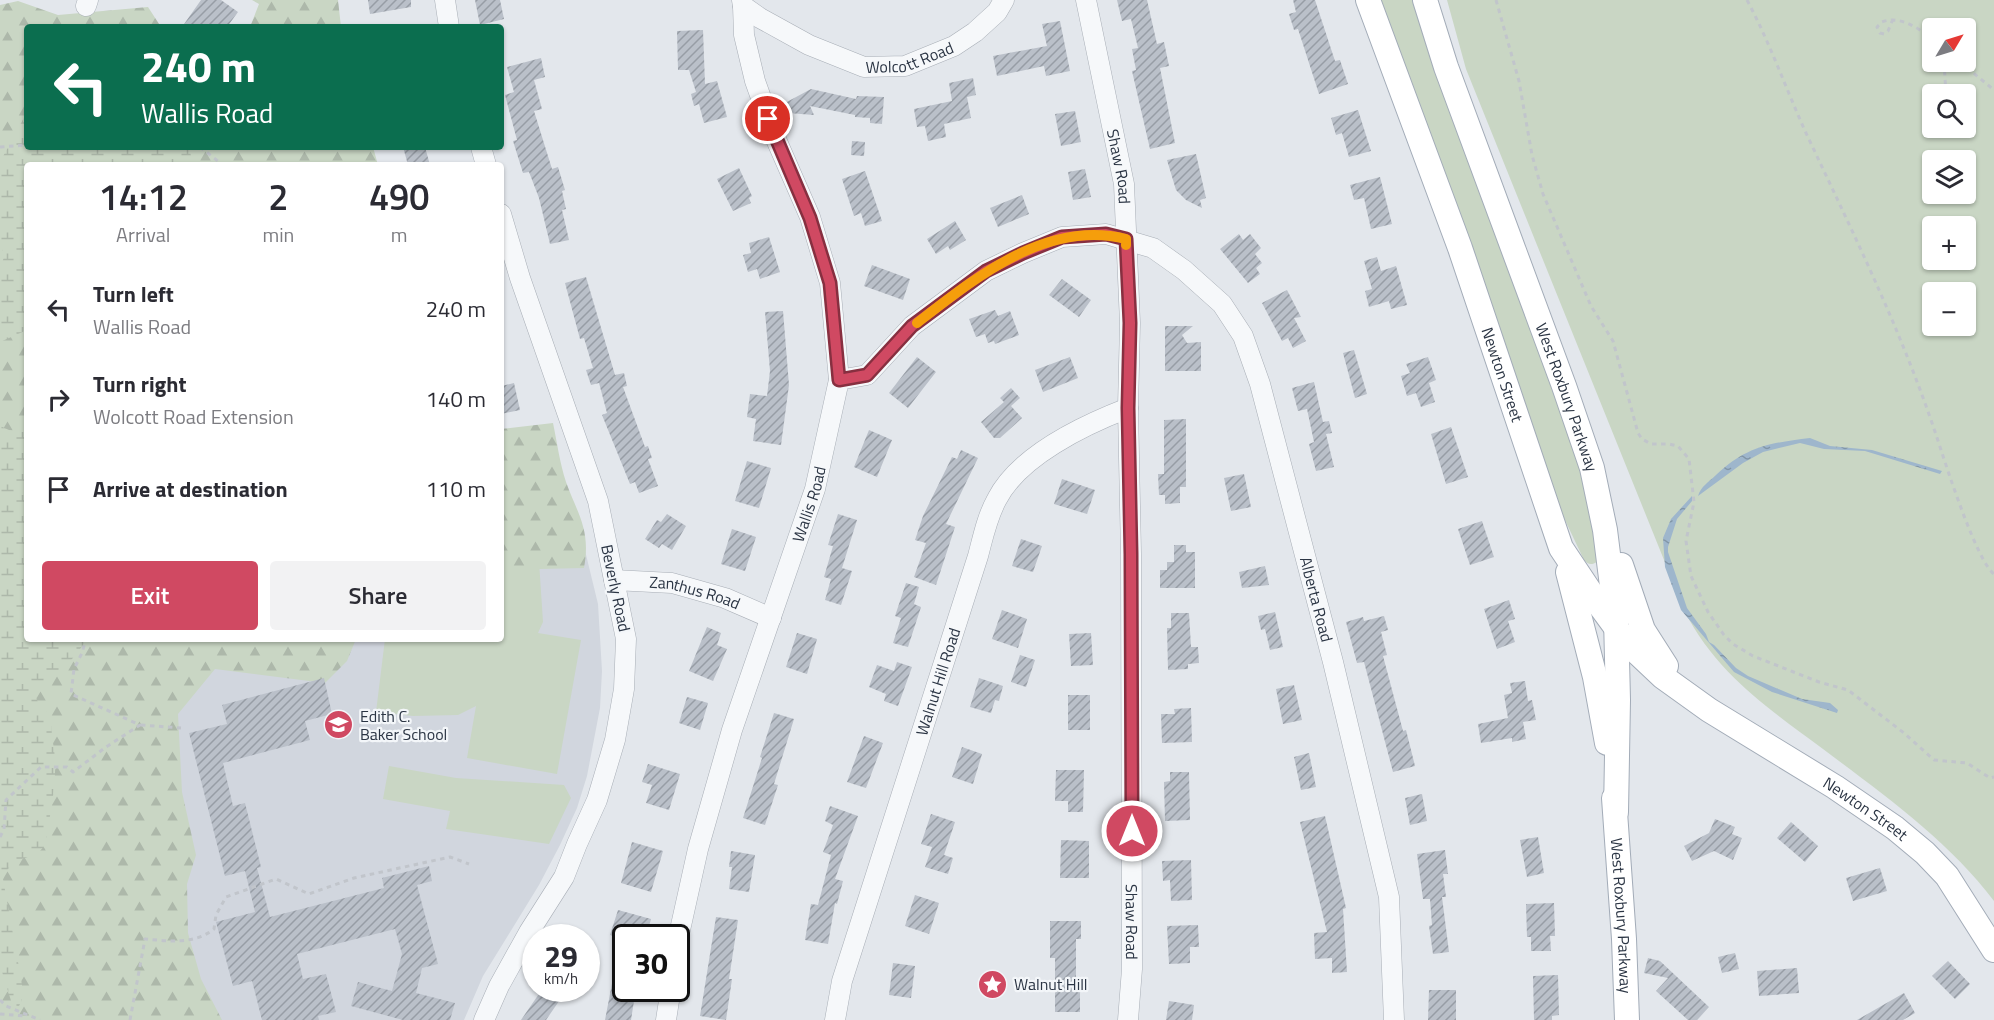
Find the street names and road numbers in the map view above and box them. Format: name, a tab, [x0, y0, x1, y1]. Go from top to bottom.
street label: Wolcott Road	[865, 36, 957, 79]
street label: Shaw Road	[1101, 127, 1137, 204]
street label: West Roxbury Parkway	[1530, 320, 1604, 475]
street label: Newton Street	[1476, 324, 1530, 425]
street label: Wallis Road	[786, 464, 832, 545]
street label: Beverly Road	[595, 542, 637, 634]
street label: Alberta Road	[1294, 554, 1339, 644]
street label: Zanthus Road	[649, 570, 744, 615]
street label: Walnut Hill Road	[909, 625, 966, 739]
street label: Newton Street	[1819, 771, 1914, 846]
street label: West Roxbury Parkway	[1605, 837, 1638, 994]
street label: Shaw Road	[1120, 884, 1144, 960]

